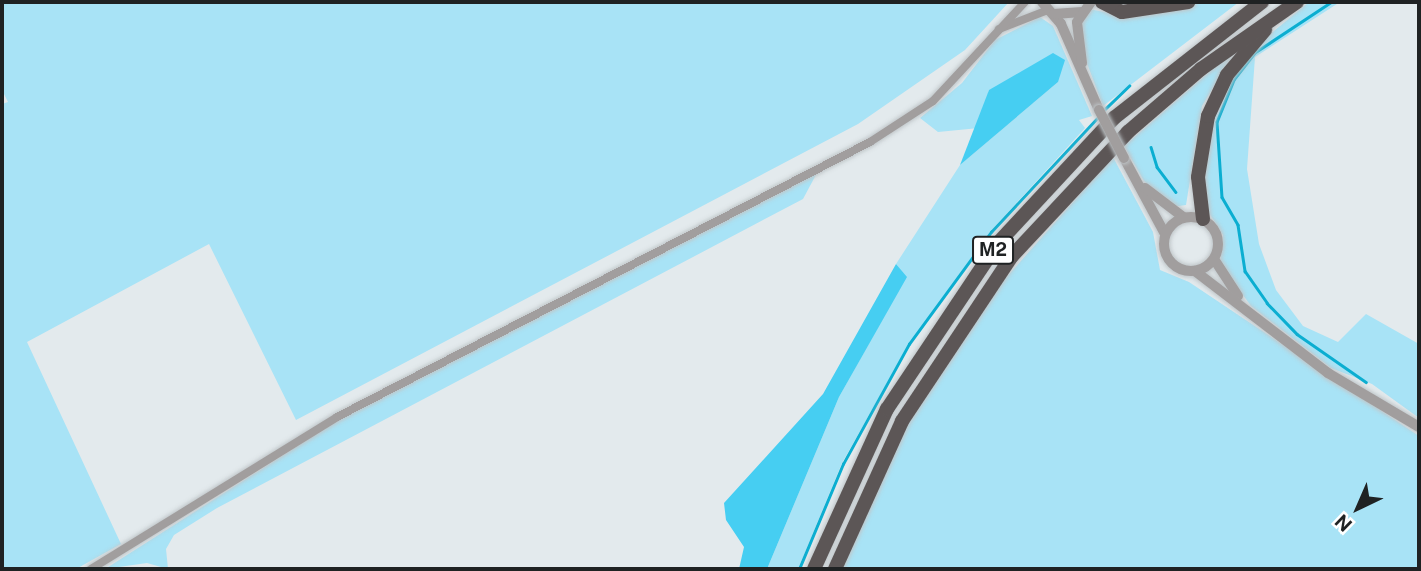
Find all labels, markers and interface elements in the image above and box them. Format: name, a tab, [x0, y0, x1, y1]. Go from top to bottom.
road number: M2	[972, 236, 1014, 264]
north arrow	[1323, 473, 1393, 543]
text: N	[1330, 510, 1356, 536]

